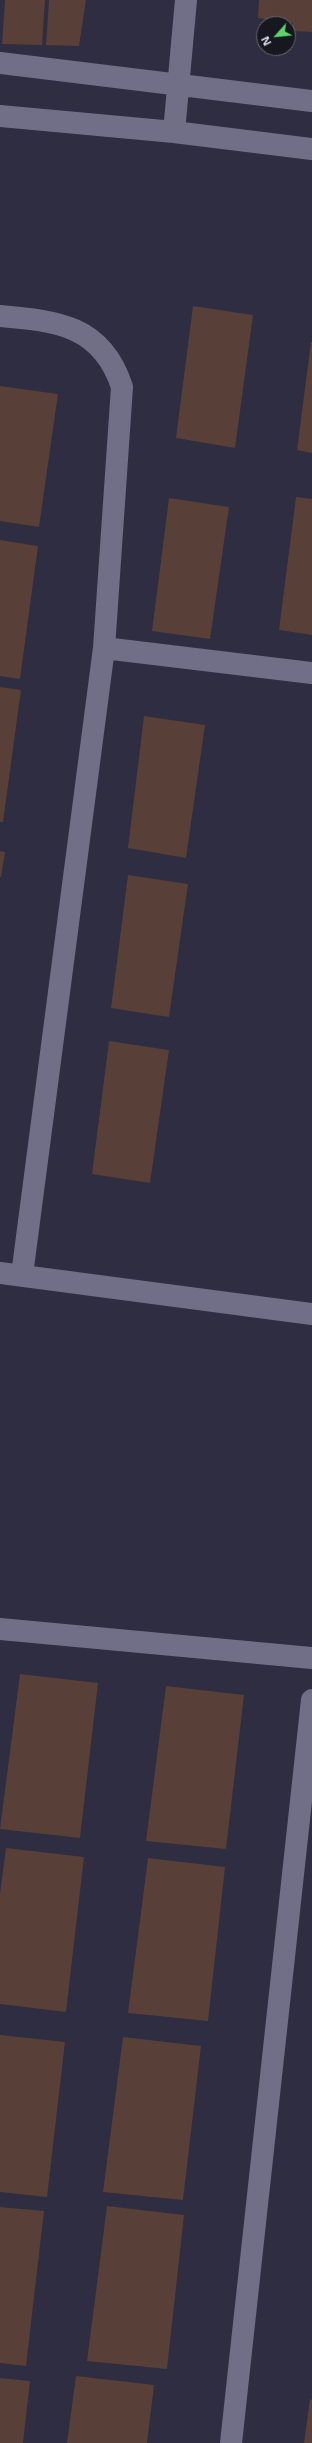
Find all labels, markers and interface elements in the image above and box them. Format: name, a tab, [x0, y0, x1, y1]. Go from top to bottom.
north arrow	[256, 16, 296, 56]
text: N	[257, 34, 274, 49]

